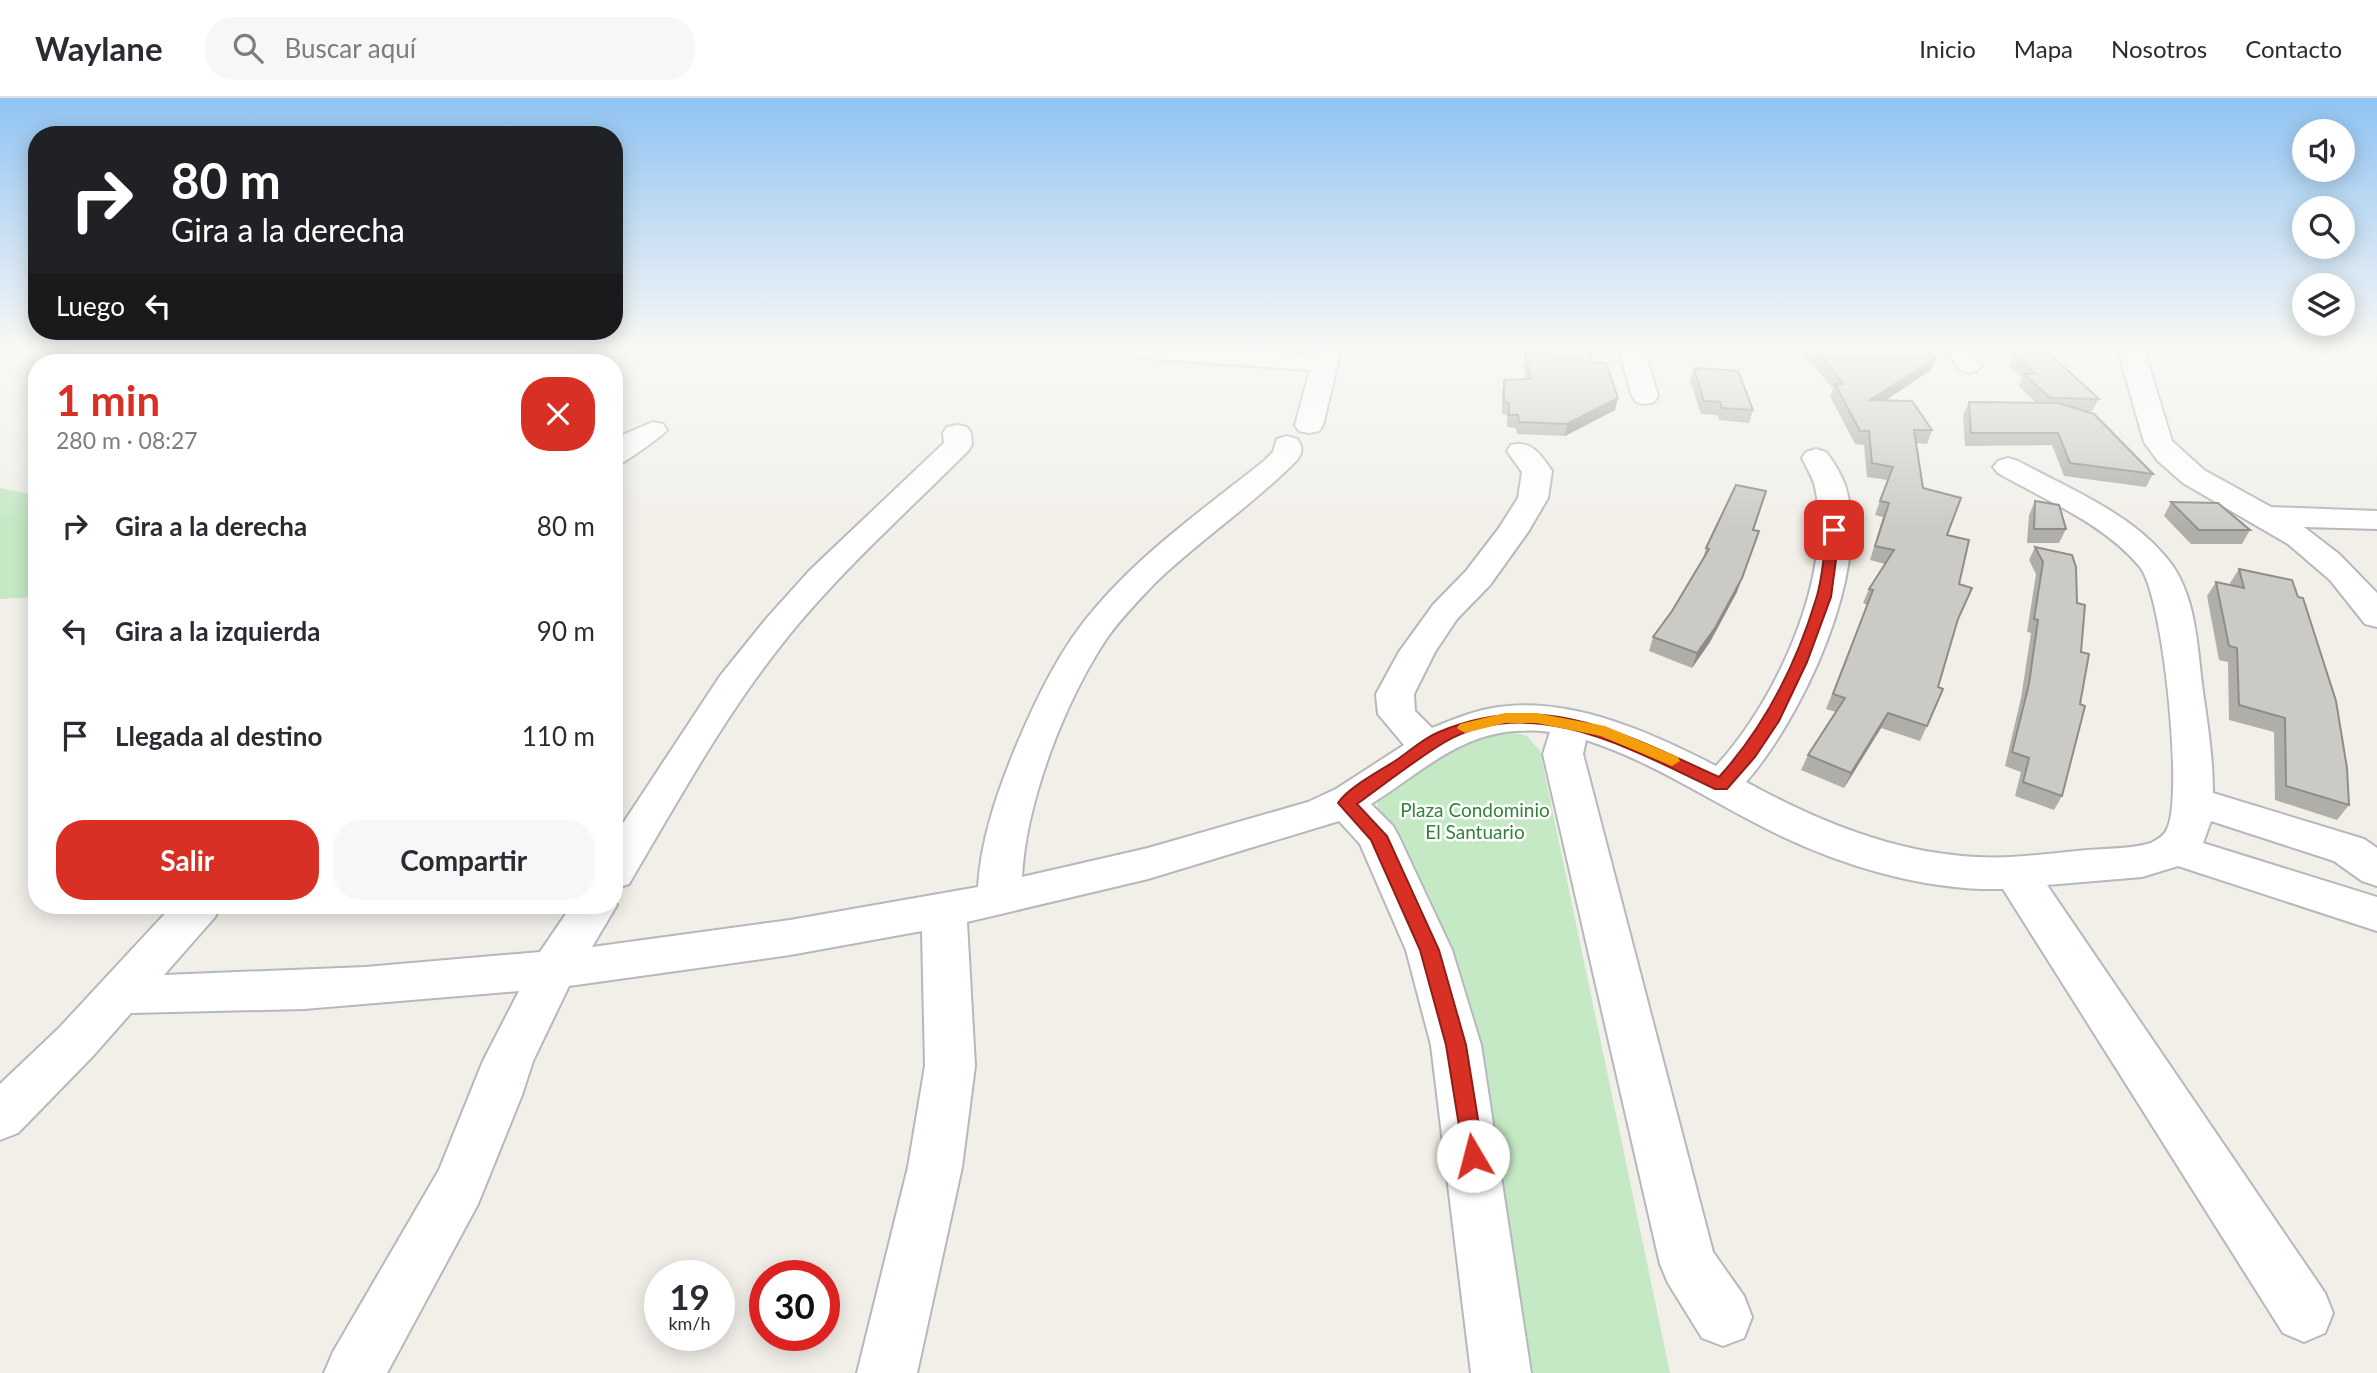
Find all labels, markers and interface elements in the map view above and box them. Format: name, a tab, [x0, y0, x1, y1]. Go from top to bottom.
search box	[205, 17, 695, 80]
text: Waylane	[35, 28, 163, 68]
icon: search	[229, 29, 267, 67]
text: Buscar aquí	[285, 32, 416, 64]
text: Inicio	[1919, 34, 1976, 63]
text: Mapa	[2014, 34, 2073, 63]
text: Nosotros	[2111, 34, 2207, 63]
text: Contacto	[2245, 34, 2342, 63]
map controls	[2292, 119, 2355, 336]
button: sound	[2292, 119, 2355, 182]
text: 80 m	[171, 151, 281, 209]
icon: right	[56, 154, 147, 245]
button: search	[2292, 196, 2355, 259]
text: Gira a la derecha	[171, 210, 405, 249]
button: layers	[2292, 273, 2355, 336]
icon: left	[139, 287, 177, 325]
text: Luego	[56, 290, 125, 322]
text: 1 min	[56, 375, 160, 425]
button: close	[521, 377, 595, 451]
text: 280 m · 08:27	[56, 426, 198, 454]
pin	[1804, 500, 1864, 560]
icon: right	[56, 507, 94, 545]
text: Gira a la derecha	[115, 510, 307, 542]
text: 80 m	[537, 510, 595, 542]
icon: arrive	[1815, 511, 1853, 549]
icon: left	[56, 612, 94, 650]
text: Gira a la izquierda	[115, 615, 321, 647]
text: 90 m	[537, 615, 595, 647]
icon: arrive	[56, 717, 94, 755]
text: Llegada al destino	[115, 720, 322, 752]
text: 110 m	[522, 720, 595, 752]
park label: Plaza Condominio El Santuario	[1400, 798, 1550, 843]
button: Salir	[56, 820, 319, 900]
button: Compartir	[333, 820, 595, 900]
position arrow	[1436, 1119, 1510, 1193]
speed limit sign: 30	[749, 1260, 840, 1351]
text: 19	[669, 1275, 710, 1317]
text: km/h	[668, 1312, 711, 1334]

